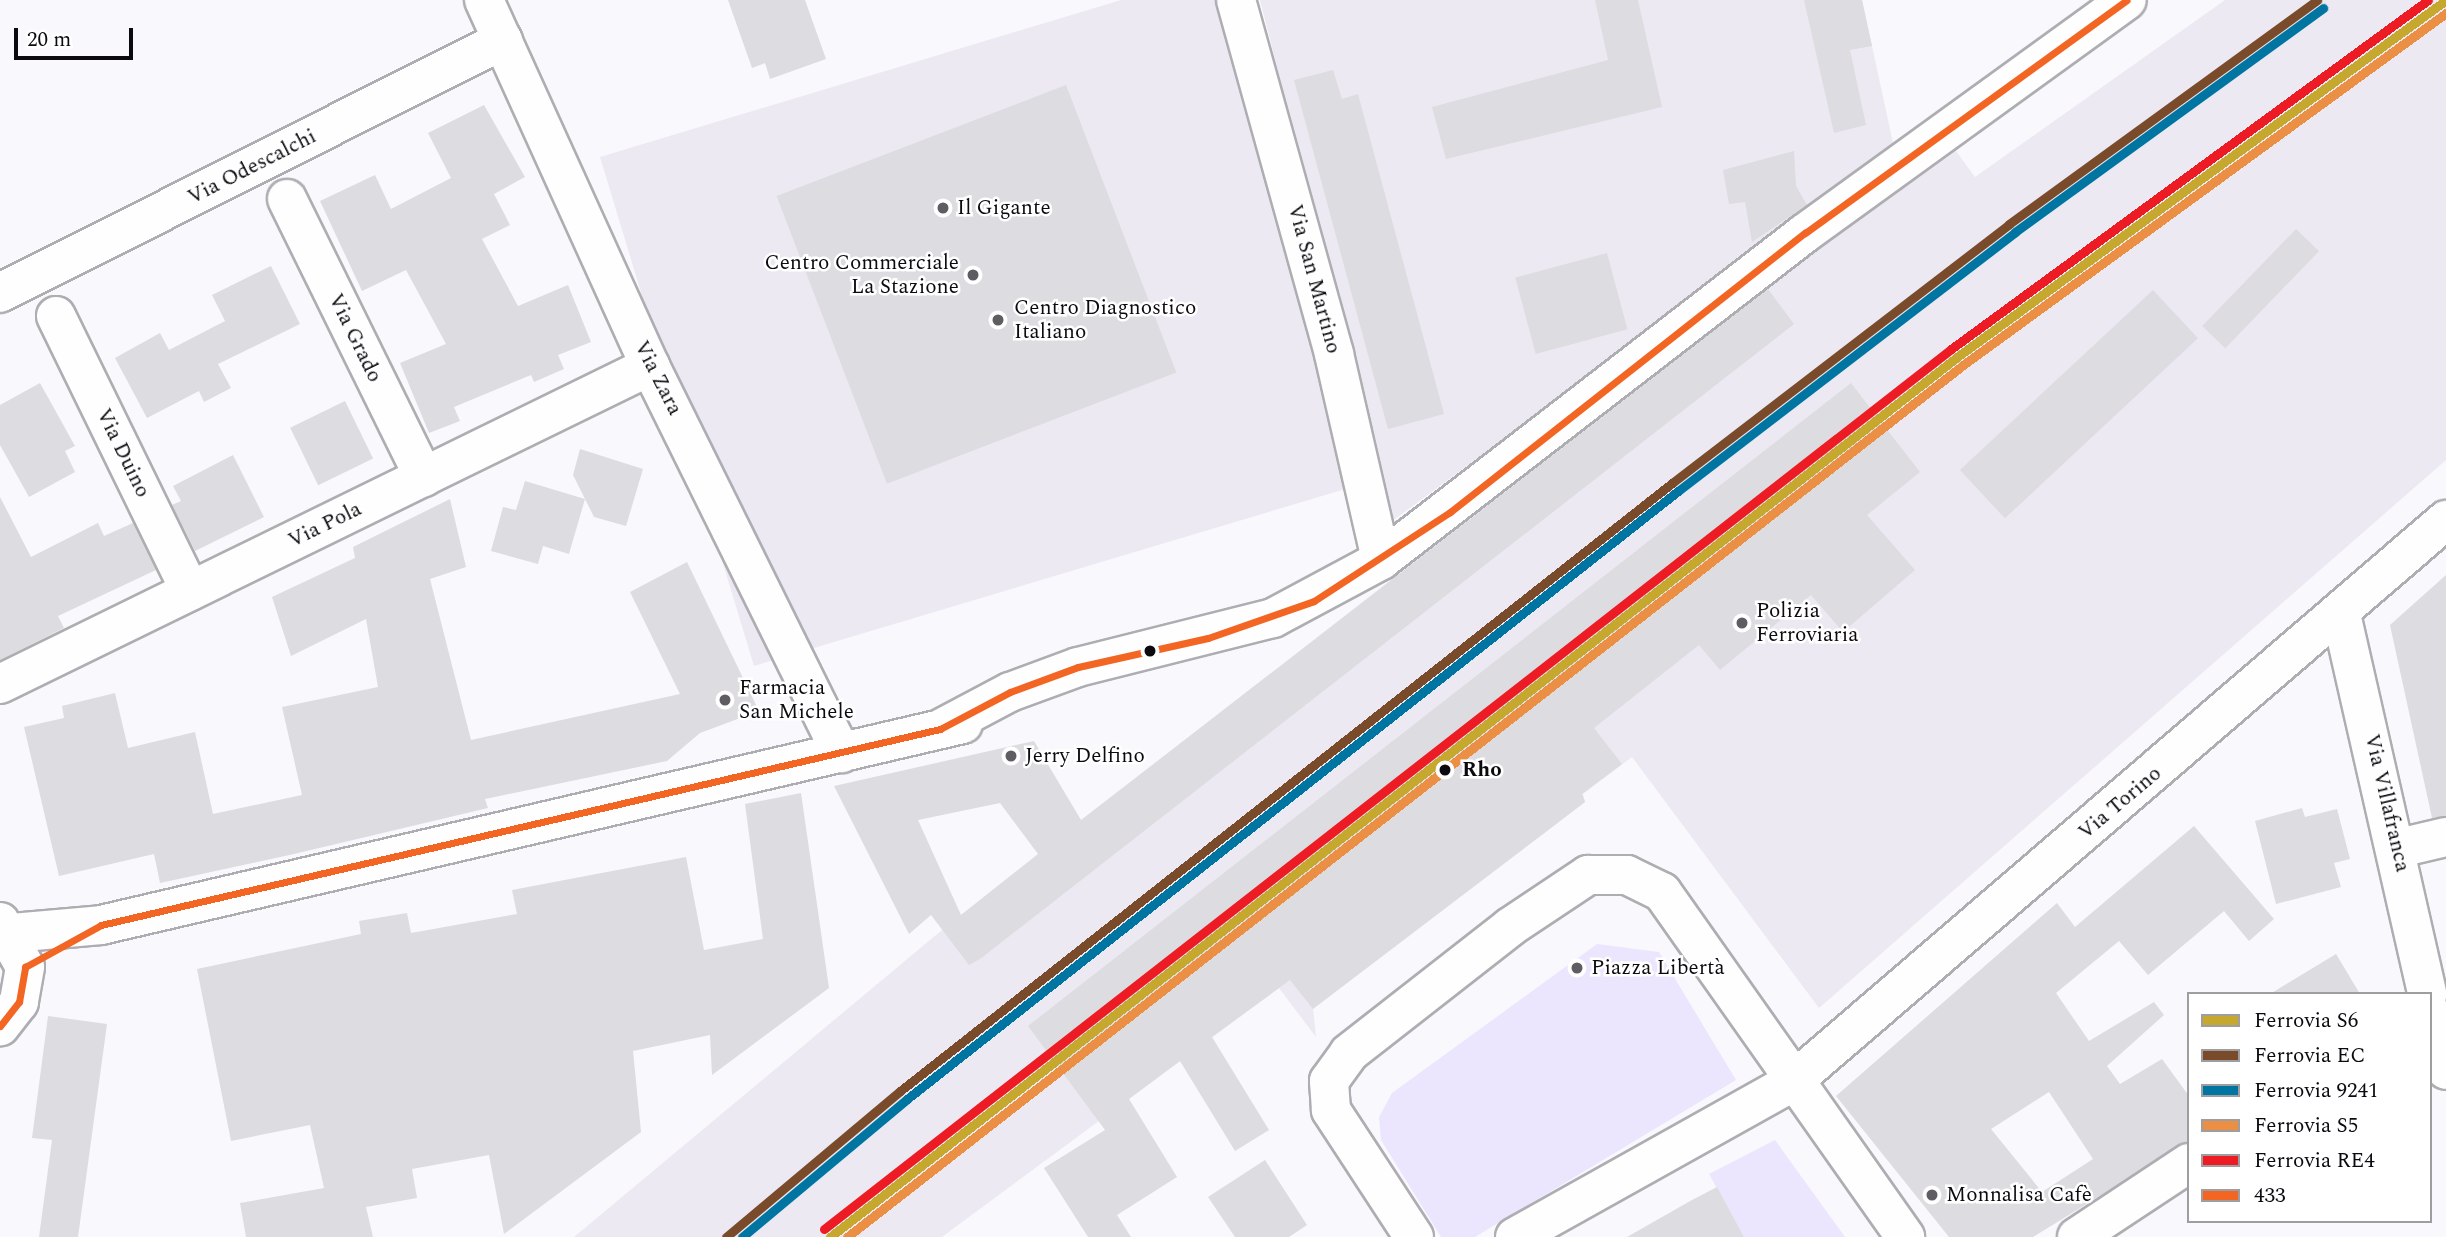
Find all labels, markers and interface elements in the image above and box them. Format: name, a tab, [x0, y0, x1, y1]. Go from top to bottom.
scale bar	[18, 14, 136, 58]
text: 20 m	[27, 24, 71, 56]
street label: Via Odescalchi	[184, 124, 320, 210]
place label: Il Gigante	[957, 195, 1051, 221]
marker: Il Gigante	[935, 200, 951, 216]
street label: Via San Martino	[1282, 202, 1346, 356]
place label: Centro Commerciale La Stazione	[764, 250, 959, 300]
marker: Centro Commerciale La Stazione	[965, 267, 981, 283]
street label: Via Grado	[323, 289, 387, 387]
place label: Centro Diagnostico Italiano	[1014, 295, 1196, 345]
marker: Centro Diagnostico Italiano	[988, 310, 1008, 330]
street label: Via Zara	[629, 337, 687, 419]
street label: Via Duino	[91, 404, 155, 502]
street label: Via Pola	[284, 496, 366, 554]
place label: Polizia Ferroviaria	[1756, 598, 1859, 648]
marker: Polizia Ferroviaria	[1734, 615, 1750, 631]
unlabelled marker	[1143, 644, 1157, 658]
place label: Farmacia San Michele	[739, 675, 854, 725]
marker: Farmacia San Michele	[717, 692, 733, 708]
street label: Via Villafranca	[2359, 732, 2415, 874]
place label: Jerry Delfino	[1025, 743, 1145, 769]
marker: Jerry Delfino	[1003, 748, 1019, 764]
place label: Rho	[1462, 757, 1502, 783]
marker: Rho	[1434, 759, 1456, 781]
street label: Via Torino	[2073, 761, 2167, 845]
place label: Piazza Libertà	[1591, 955, 1725, 981]
marker: Piazza Libertà	[1569, 960, 1585, 976]
legend	[2187, 992, 2432, 1223]
text: Ferrovia S6	[2254, 1005, 2358, 1037]
text: Ferrovia EC	[2254, 1040, 2366, 1072]
text: Ferrovia 9241	[2254, 1075, 2379, 1107]
text: Ferrovia S5	[2254, 1110, 2358, 1142]
text: Ferrovia RE4	[2254, 1145, 2375, 1177]
text: 433	[2254, 1180, 2286, 1212]
place label: Monnalisa Cafè	[1946, 1182, 2092, 1208]
marker: Monnalisa Cafè	[1924, 1187, 1940, 1203]

